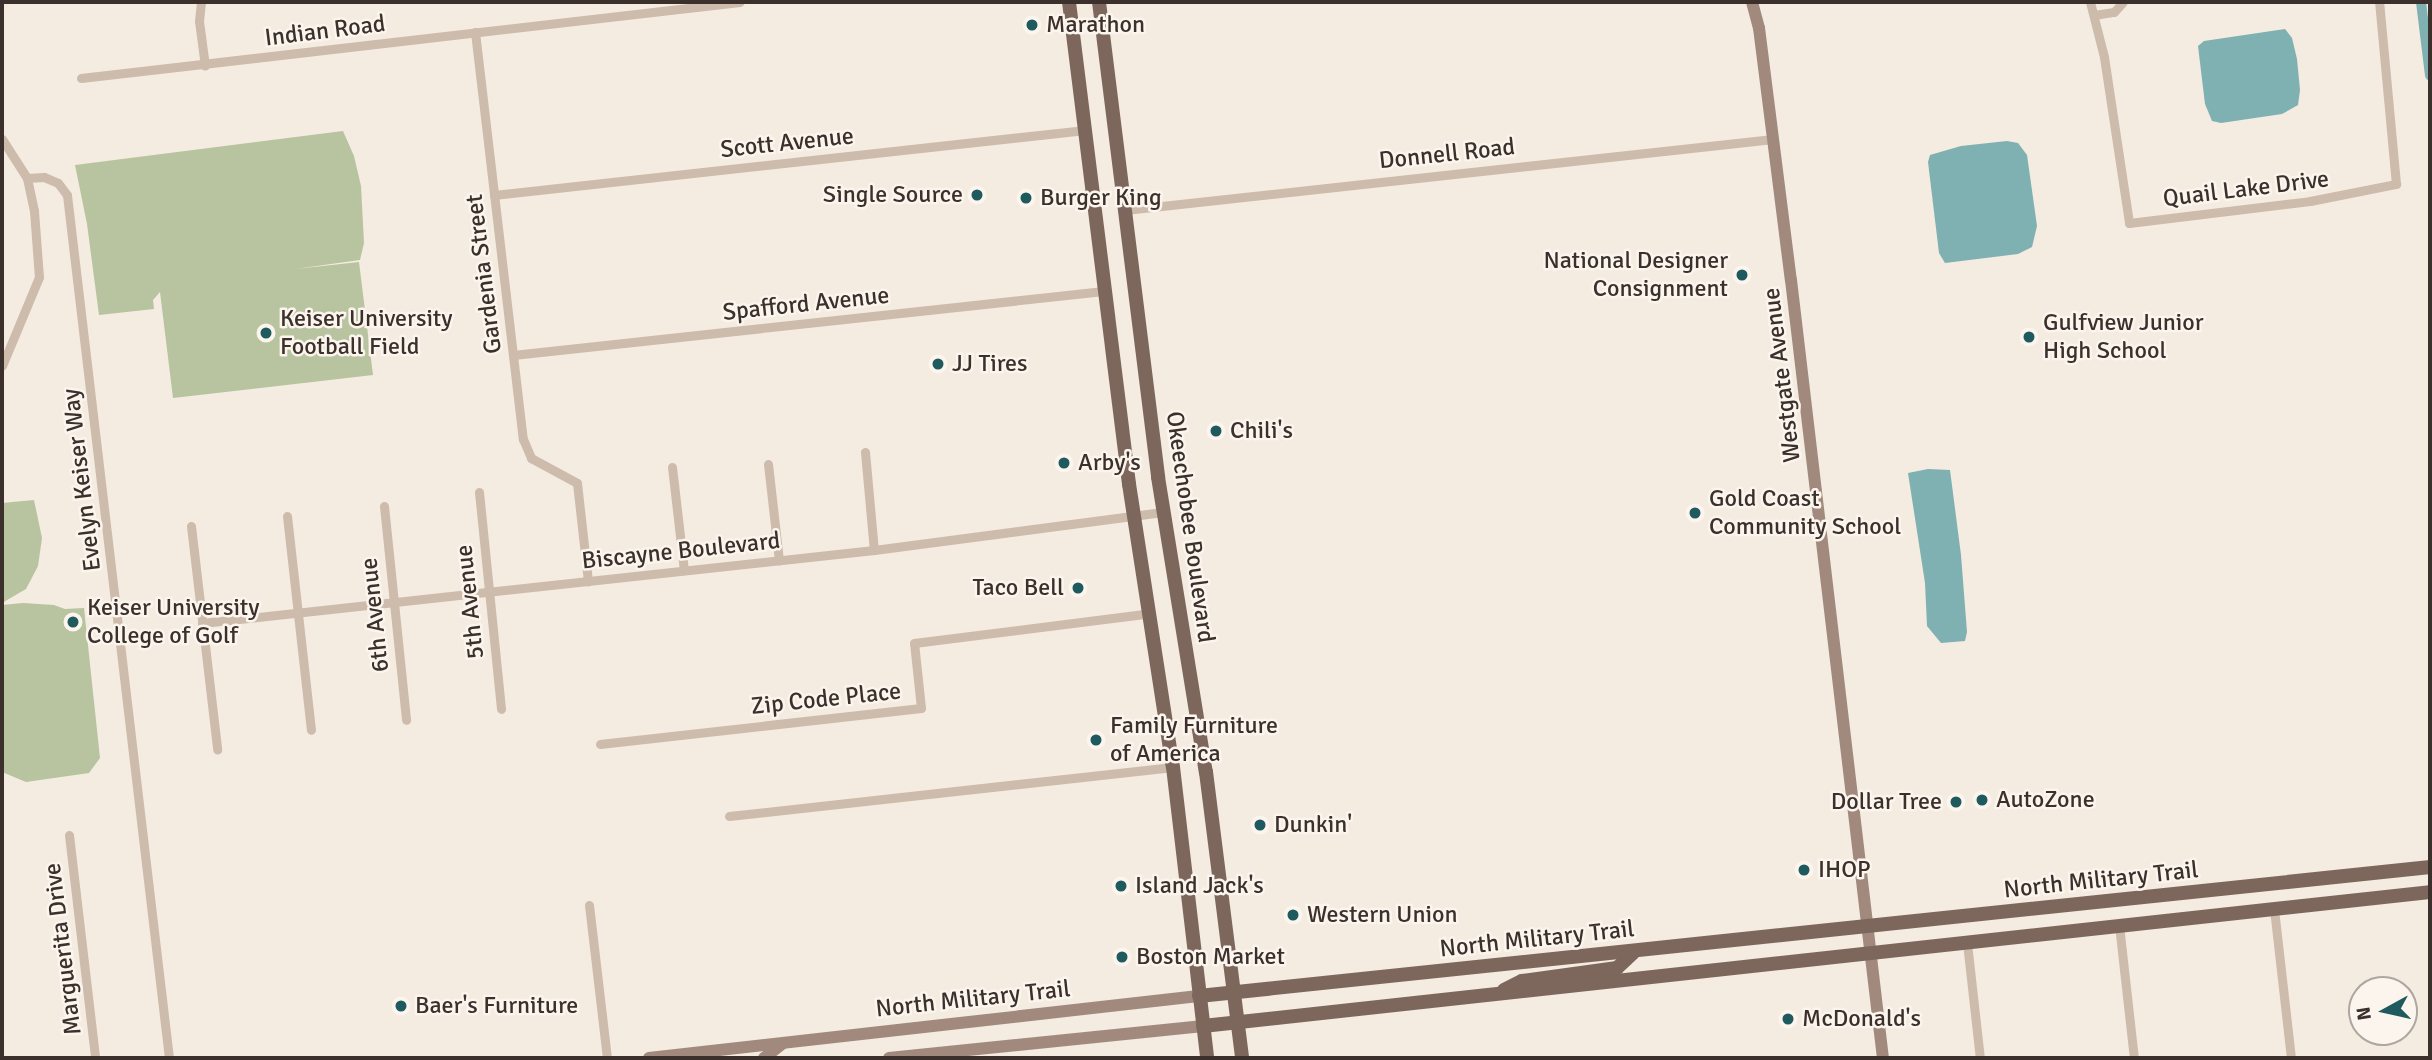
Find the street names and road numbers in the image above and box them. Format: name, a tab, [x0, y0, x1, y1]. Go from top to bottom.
street label: Indian Road	[263, 9, 387, 53]
street label: Scott Avenue	[719, 122, 855, 164]
street label: Donnell Road	[1378, 133, 1516, 175]
street label: Quail Lake Drive	[2161, 165, 2331, 213]
street label: Gardenia Street	[460, 193, 508, 355]
street label: Spafford Avenue	[721, 281, 891, 327]
street label: Westgate Avenue	[1757, 286, 1807, 464]
street label: Evelyn Keiser Way	[57, 387, 107, 573]
street label: Okeechobee Boulevard	[1160, 410, 1220, 644]
street label: Biscayne Boulevard	[580, 526, 782, 576]
street label: 5th Avenue	[450, 543, 490, 661]
street label: 6th Avenue	[355, 556, 395, 674]
street label: Zip Code Place	[750, 677, 902, 721]
street label: North Military Trail	[2002, 855, 2200, 905]
street label: Marguerita Drive	[38, 861, 88, 1037]
street label: North Military Trail	[1438, 914, 1636, 964]
street label: North Military Trail	[874, 974, 1072, 1024]

